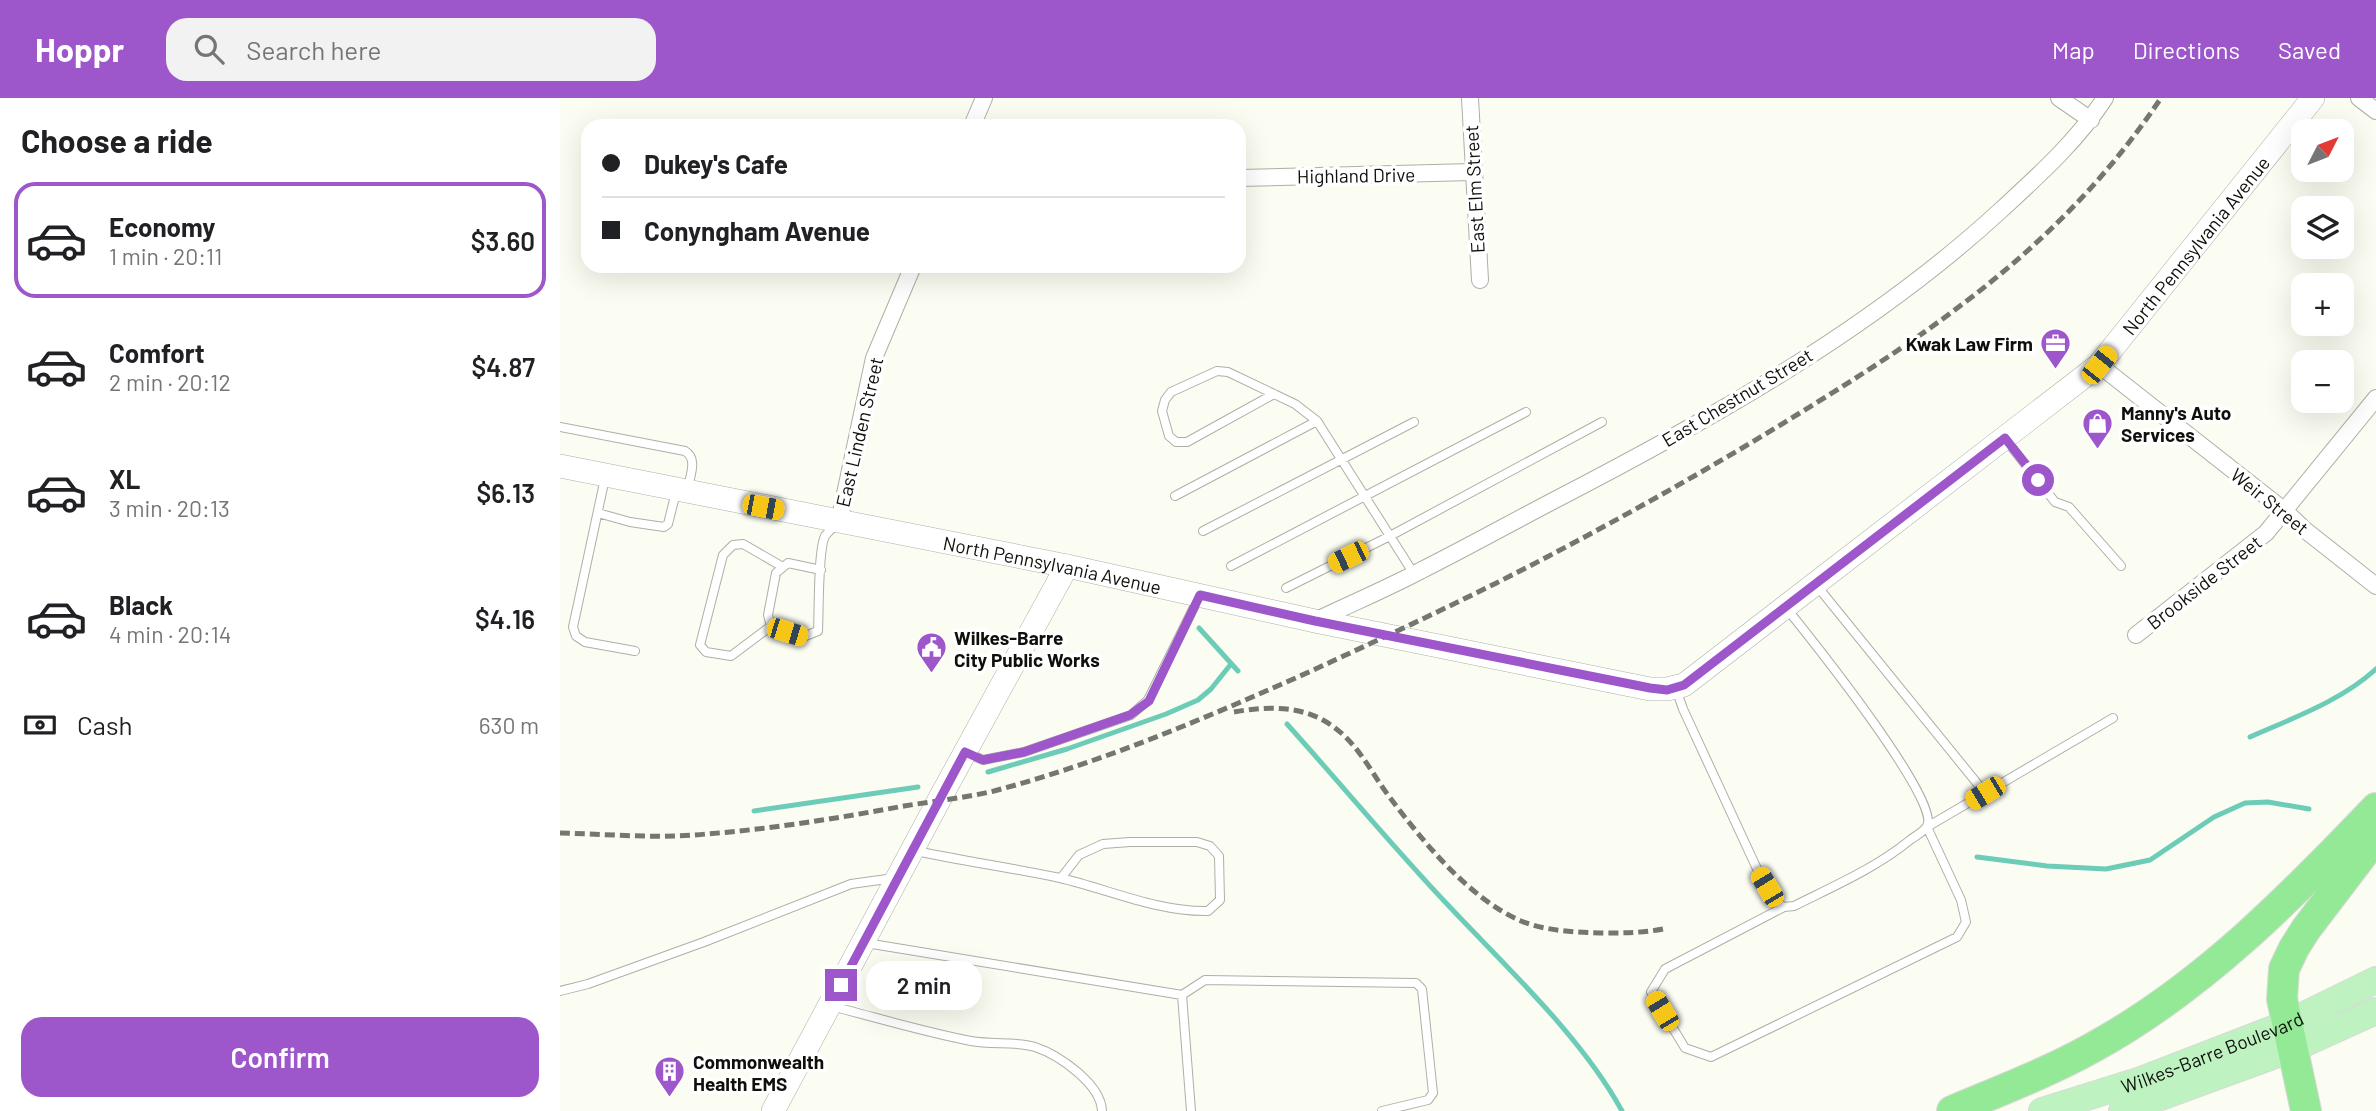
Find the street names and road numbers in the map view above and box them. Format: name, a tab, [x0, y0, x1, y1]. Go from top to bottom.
street label: East Elm Street	[1459, 124, 1489, 254]
street label: North Pennsylvania Avenue	[2117, 151, 2274, 339]
street label: Highland Drive	[1297, 162, 1415, 188]
street label: East Chestnut Street	[1657, 343, 1817, 451]
street label: East Linden Street	[831, 355, 887, 509]
street label: Weir Street	[2227, 463, 2313, 539]
street label: North Pennsylvania Avenue	[941, 530, 1164, 598]
street label: Brookside Street	[2142, 530, 2266, 634]
street label: Wilkes-Barre Boulevard	[2118, 1006, 2307, 1097]

